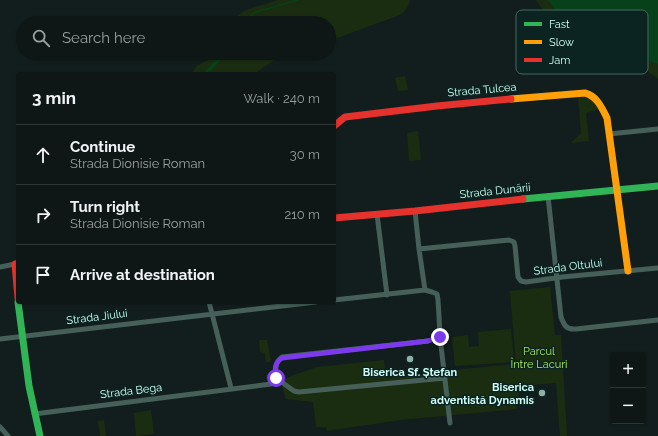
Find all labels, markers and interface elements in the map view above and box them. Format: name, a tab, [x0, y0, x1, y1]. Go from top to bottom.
legend	[516, 10, 648, 74]
search box	[16, 16, 336, 60]
text: Fast	[549, 18, 570, 31]
icon: search	[30, 27, 52, 49]
text: Search here	[62, 29, 145, 47]
text: Slow	[549, 36, 574, 49]
text: Jam	[549, 54, 570, 67]
street label: Strada Tulcea	[447, 81, 517, 99]
text: 3 min	[32, 88, 76, 108]
text: Walk · 240 m	[243, 91, 320, 106]
text: Continue	[70, 138, 135, 156]
icon: ahead	[32, 144, 54, 166]
text: 30 m	[290, 147, 320, 162]
text: Strada Dionisie Roman	[70, 156, 205, 171]
street label: Strada Dunării	[459, 181, 531, 201]
text: Turn right	[70, 198, 140, 216]
icon: right	[32, 204, 54, 226]
text: 210 m	[284, 207, 320, 222]
text: Strada Dionisie Roman	[70, 216, 205, 231]
street label: Strada Oltului	[533, 256, 603, 278]
icon: arrive	[32, 264, 54, 286]
text: Arrive at destination	[70, 266, 215, 284]
street label: Strada Jiului	[66, 307, 128, 327]
route end	[431, 328, 449, 346]
park label: Parcul Între Lacuri	[511, 345, 567, 371]
map controls	[610, 352, 646, 424]
button: +	[610, 352, 646, 388]
marker: Biserica Sf. Ștefan	[405, 354, 415, 364]
place label: Biserica Sf. Ștefan	[363, 366, 457, 379]
route start	[267, 369, 285, 387]
street label: Strada Bega	[99, 381, 163, 401]
place label: Biserica adventistă Dynamis	[431, 381, 535, 407]
marker: Biserica adventistă Dynamis	[537, 388, 547, 398]
button: −	[610, 388, 646, 424]

